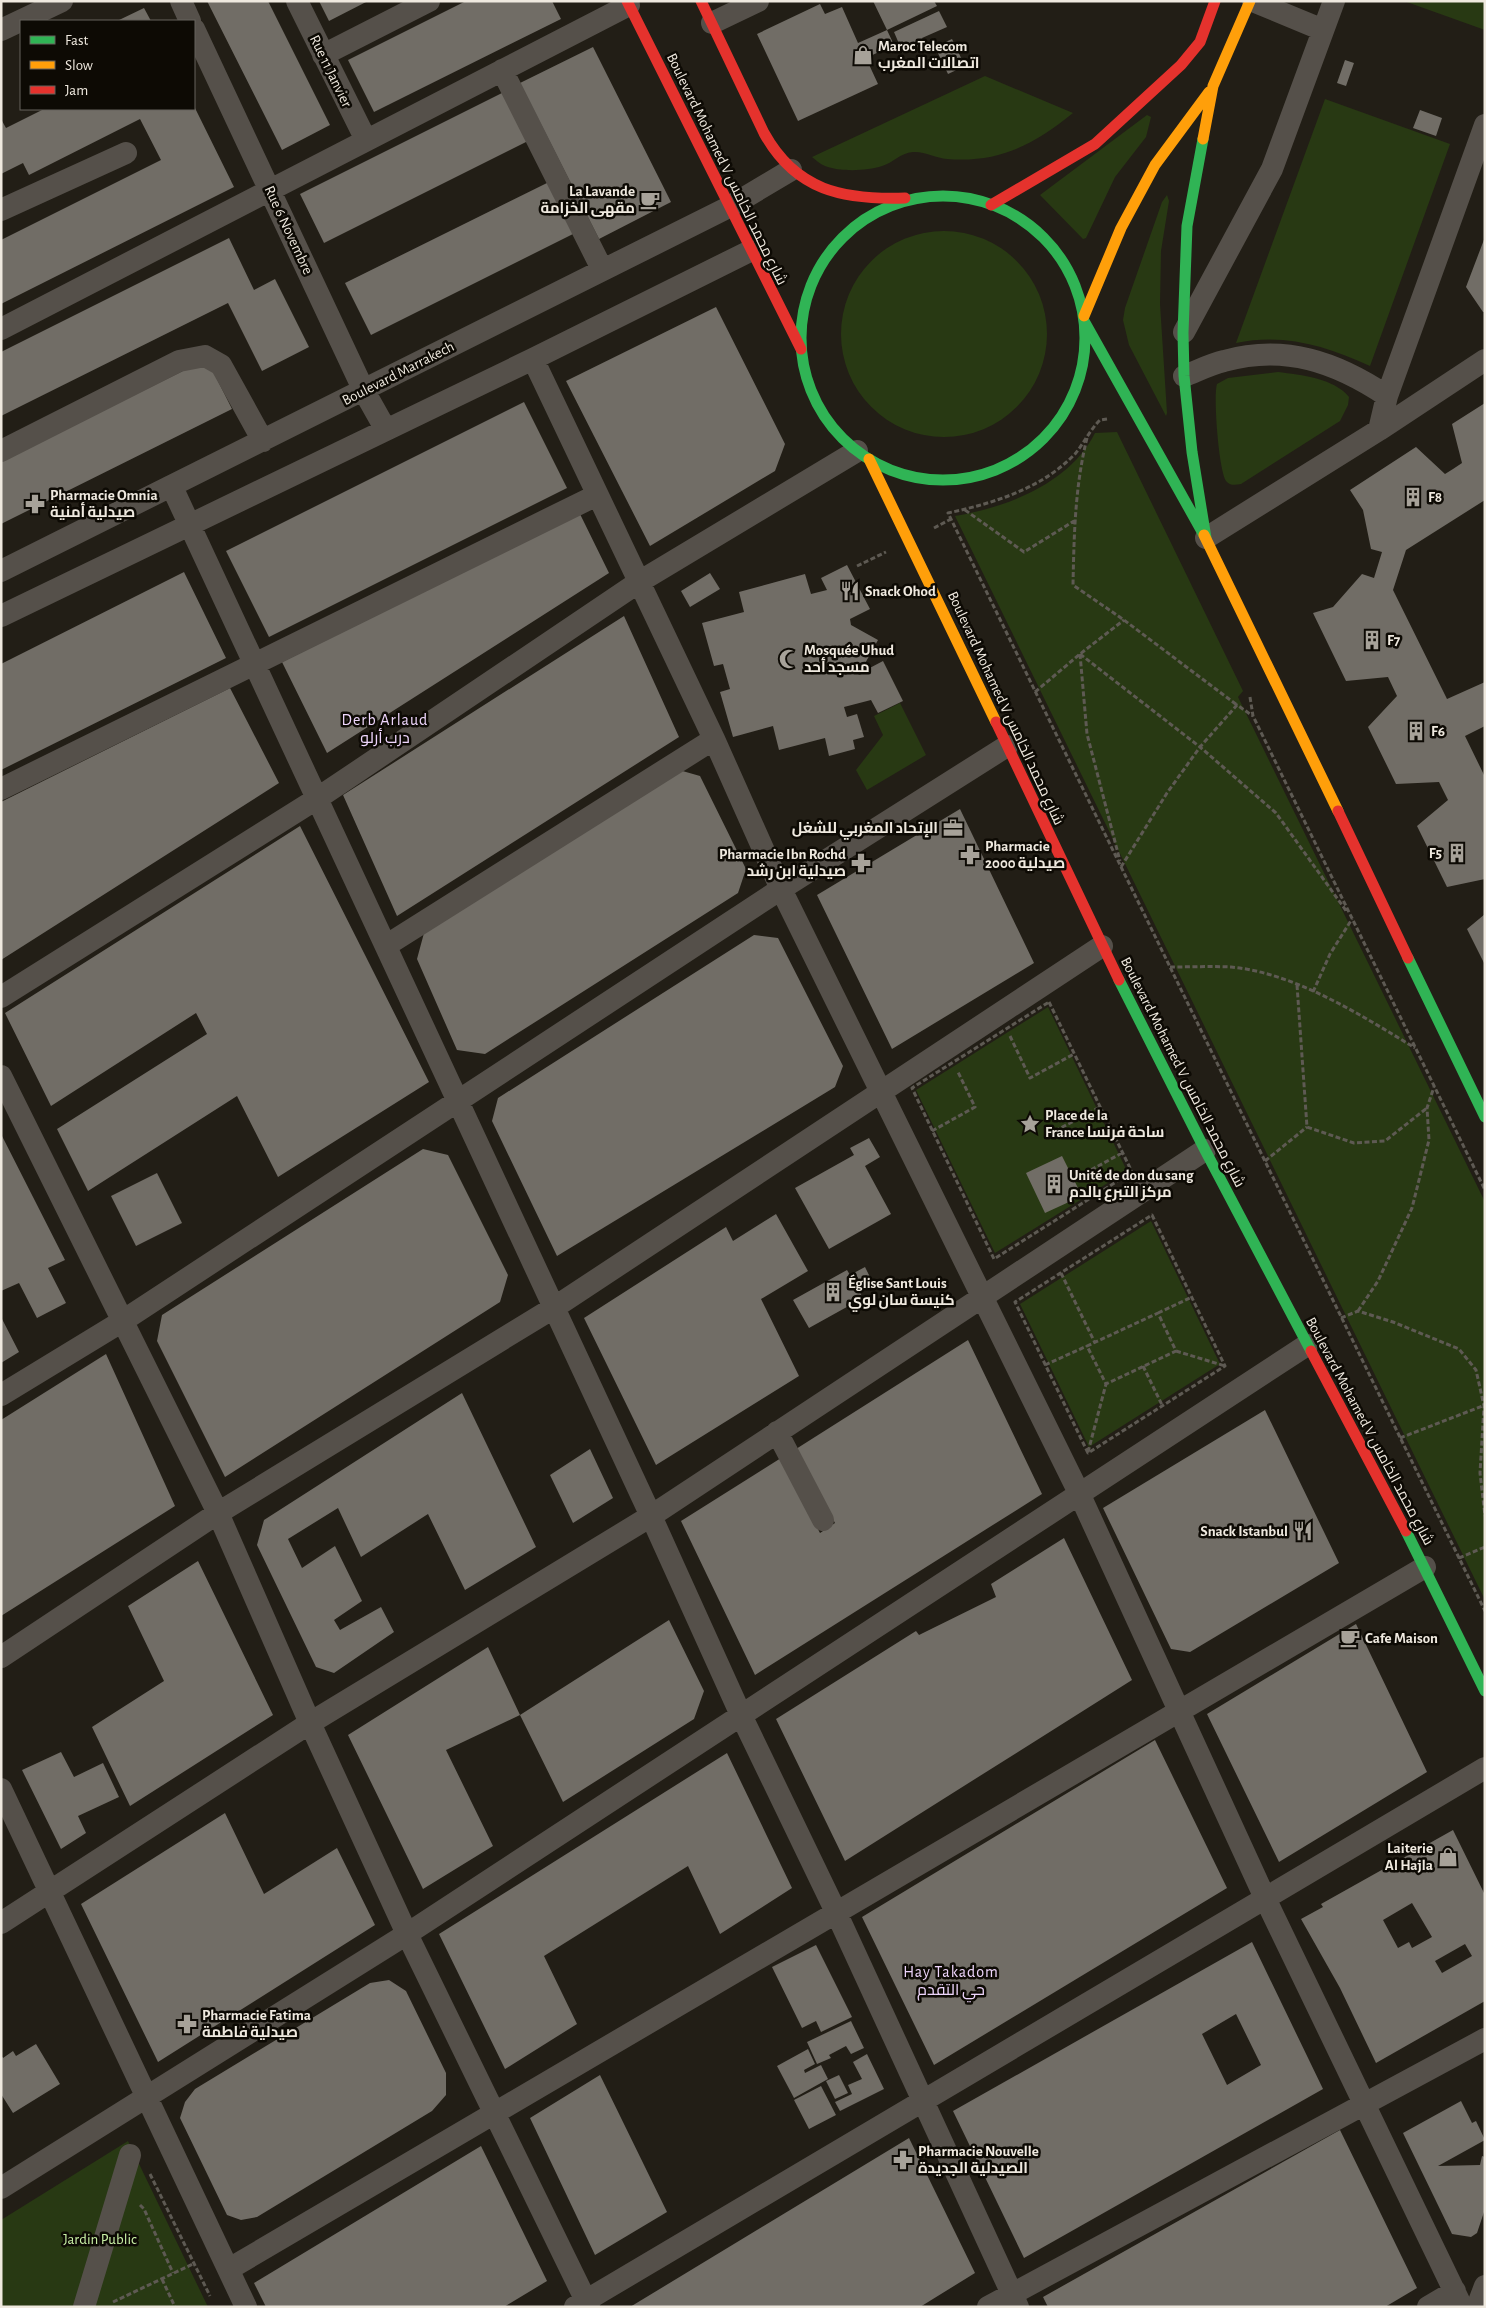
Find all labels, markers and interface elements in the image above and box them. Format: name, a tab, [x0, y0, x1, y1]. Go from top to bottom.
legend	[20, 20, 195, 110]
text: Fast	[65, 33, 89, 48]
street label: Rue 11 Janvier	[307, 33, 354, 110]
place label: Maroc Telecom اتصالات المغرب	[878, 39, 980, 72]
shop icon: Maroc Telecom اتصالات المغرب	[852, 44, 874, 66]
street label: Boulevard Mohamed V شارع محمد الخامس	[661, 51, 790, 289]
text: Slow	[65, 58, 93, 73]
text: Jam	[65, 83, 88, 98]
street label: Rue 6 Novembre	[261, 184, 316, 277]
place label: La Lavande مقهى الخزامة	[540, 184, 635, 217]
cafe icon: La Lavande مقهى الخزامة	[639, 189, 661, 211]
street label: Boulevard Marrakech	[340, 339, 457, 408]
building icon: F8	[1402, 486, 1424, 508]
place label: Pharmacie Omnia صيدلية أمنية	[50, 488, 158, 520]
place label: F8	[1428, 490, 1442, 505]
pharmacy icon: Pharmacie Omnia صيدلية أمنية	[24, 493, 46, 515]
restaurant icon: Snack Ohod	[839, 580, 861, 602]
place label: Snack Ohod	[865, 584, 936, 599]
street label: Boulevard Mohamed V شارع محمد الخامس	[942, 589, 1067, 829]
building icon: F7	[1361, 629, 1383, 651]
place label: F7	[1387, 633, 1401, 648]
place label: Mosquée Uhud مسجد أحد	[804, 643, 894, 675]
mosque icon: Mosquée Uhud مسجد أحد	[778, 648, 800, 670]
district label: Derb Arlaud درب أرلو	[342, 712, 428, 747]
building icon: F6	[1405, 720, 1427, 742]
place label: F6	[1431, 724, 1445, 739]
office icon: الإتحاد المغربي للشغل	[942, 817, 964, 839]
place label: الإتحاد المغربي للشغل	[792, 820, 938, 840]
place label: Pharmacie 2000 صيدلية	[985, 839, 1065, 871]
building icon: F5	[1446, 842, 1468, 864]
pharmacy icon: Pharmacie 2000 صيدلية	[959, 844, 981, 866]
place label: F5	[1429, 846, 1442, 861]
place label: Pharmacie Ibn Rochd صيدلية ابن رشد	[719, 847, 846, 880]
pharmacy icon: Pharmacie Ibn Rochd صيدلية ابن رشد	[850, 852, 872, 874]
street label: Boulevard Mohamed V شارع محمد الخامس	[1115, 954, 1248, 1191]
place label: Place de la France ساحة فرنسا	[1045, 1108, 1164, 1141]
place icon: Place de la France ساحة فرنسا	[1019, 1113, 1041, 1135]
place label: Unité de don du sang مركز التبرع بالدم	[1069, 1168, 1194, 1202]
building icon: Unité de don du sang مركز التبرع بالدم	[1043, 1173, 1065, 1195]
place label: Église Sant Louis كنيسة سان لوي	[848, 1274, 955, 1312]
building icon: Église Sant Louis كنيسة سان لوي	[822, 1281, 844, 1303]
street label: Boulevard Mohamed V شارع محمد الخامس	[1300, 1314, 1437, 1549]
restaurant icon: Snack Istanbul	[1292, 1520, 1314, 1542]
place label: Snack Istanbul	[1200, 1524, 1288, 1539]
cafe icon: Cafe Maison	[1339, 1627, 1361, 1649]
place label: Cafe Maison	[1365, 1631, 1438, 1646]
place label: Laiterie Al Hajla	[1385, 1841, 1433, 1873]
shop icon: Laiterie Al Hajla	[1437, 1846, 1459, 1868]
district label: Hay Takadom حي التقدم	[903, 1964, 999, 2003]
place label: Pharmacie Fatima صيدلية فاطمة	[202, 2008, 311, 2040]
pharmacy icon: Pharmacie Fatima صيدلية فاطمة	[176, 2013, 198, 2035]
place label: Pharmacie Nouvelle الصيدلية الجديدة	[918, 2144, 1039, 2176]
pharmacy icon: Pharmacie Nouvelle الصيدلية الجديدة	[892, 2149, 914, 2171]
park label: Jardin Public	[63, 2232, 137, 2247]

